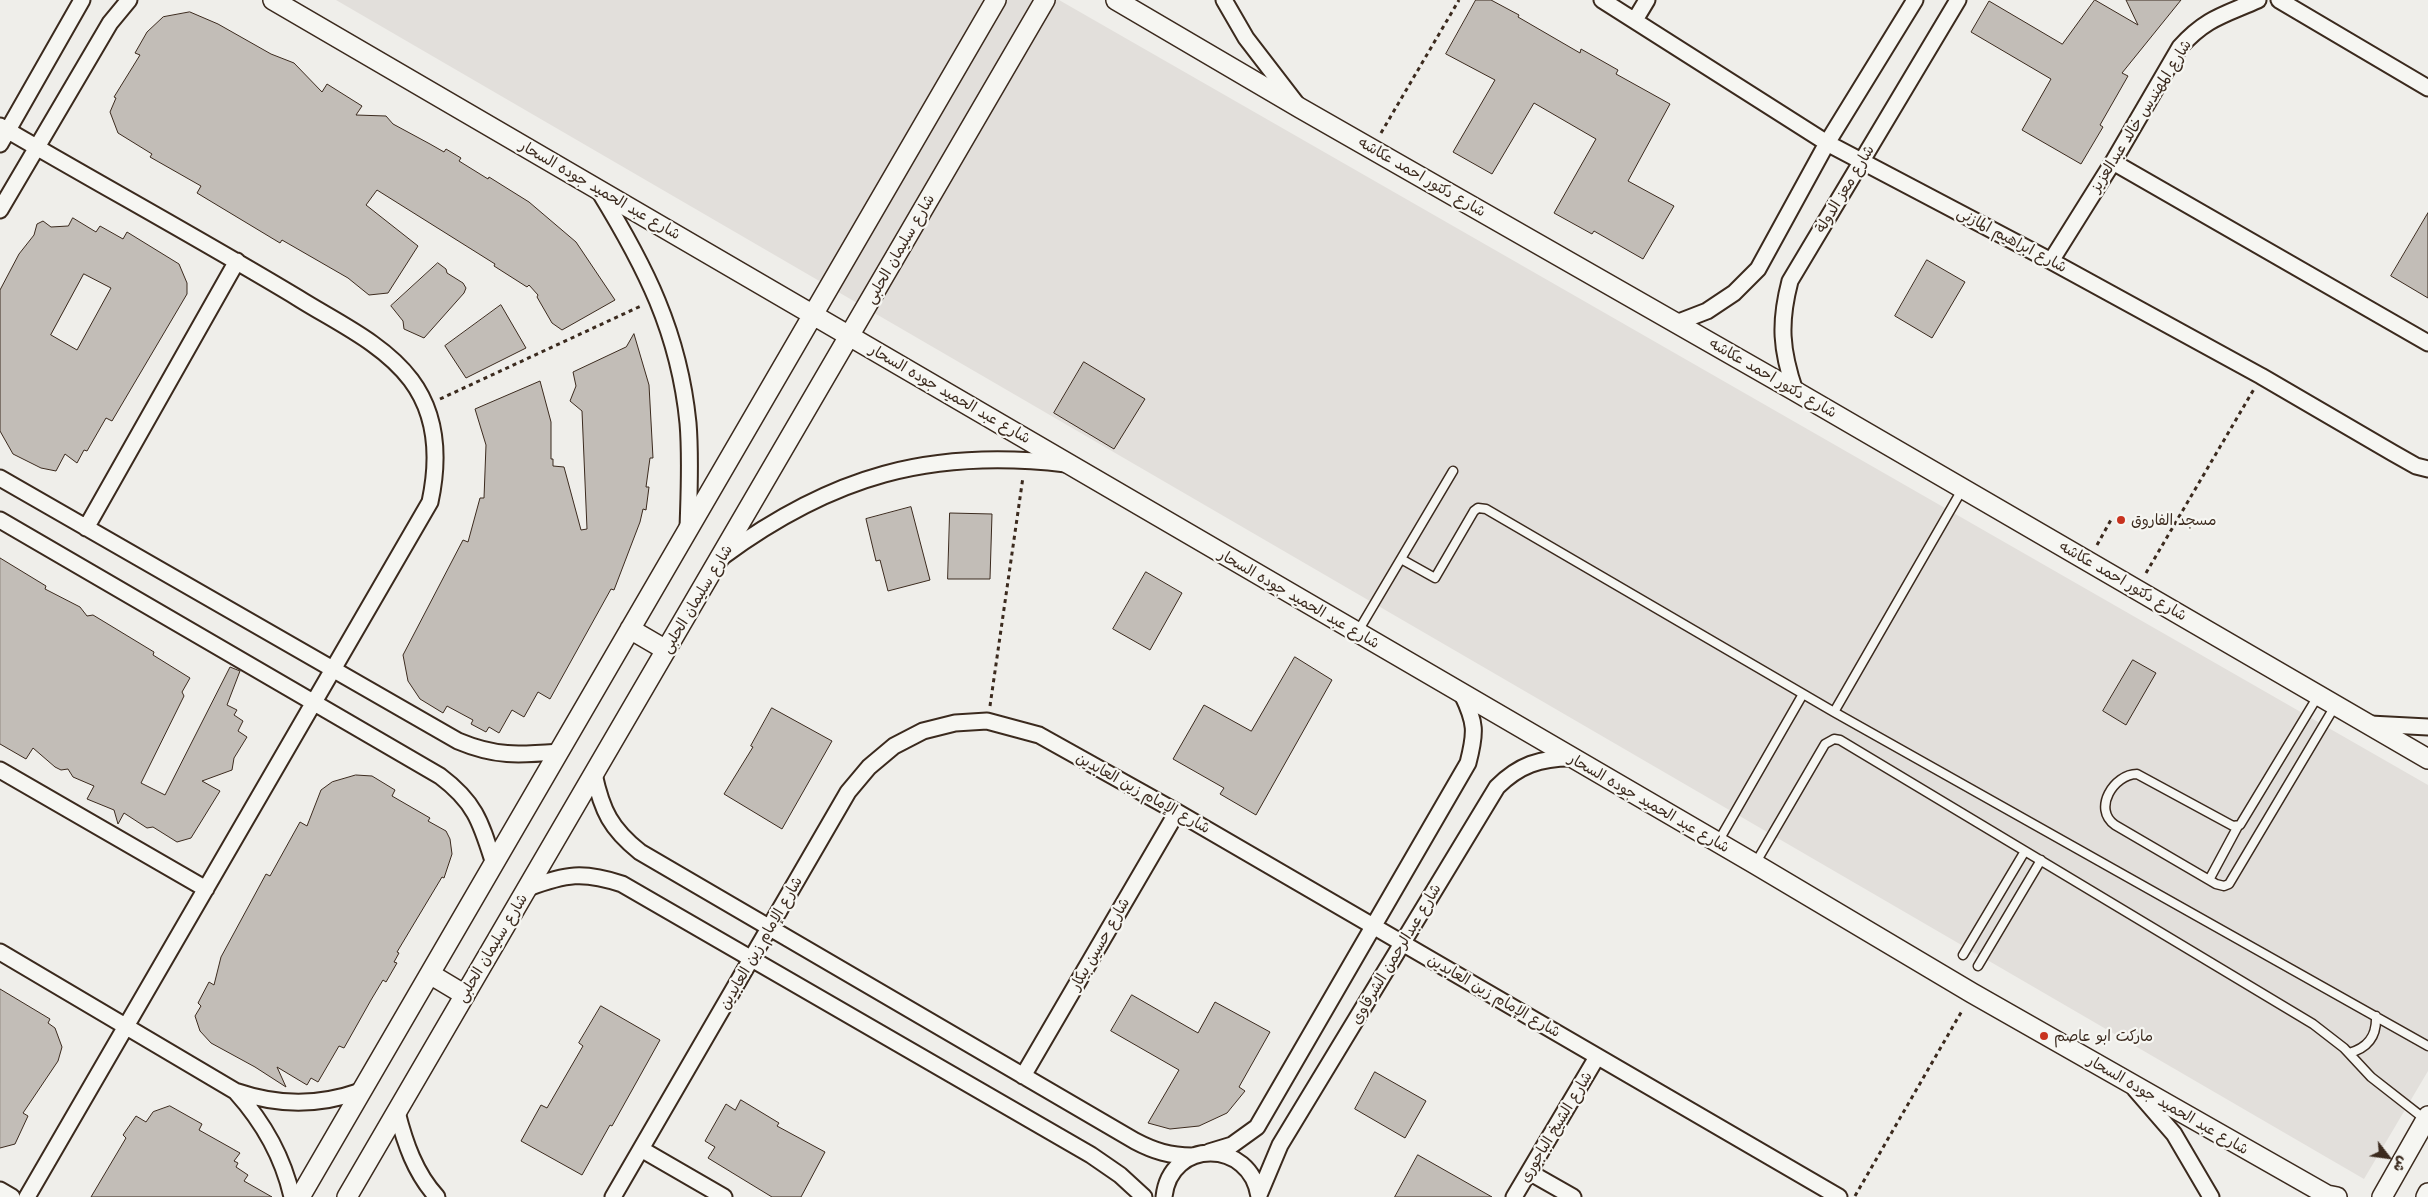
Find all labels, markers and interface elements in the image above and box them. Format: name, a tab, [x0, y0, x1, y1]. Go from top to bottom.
street label: شارع المهندس خالد عبدالعزيز	[2087, 36, 2195, 196]
street label: شارع دكتور احمد عكاشه	[1355, 133, 1489, 221]
street label: شارع عبد الحميد جوده السحار	[516, 137, 684, 243]
street label: شارع معز الدولة	[1812, 142, 1878, 236]
street label: شارع سليمان الحلبى	[861, 191, 939, 307]
street label: شارع ابراهيم المازنى	[1954, 203, 2070, 277]
street label: شارع دكتور احمد عكاشه	[1706, 334, 1840, 422]
street label: شارع عبد الحميد جوده السحار	[866, 341, 1034, 447]
place label: مسجد الفاروق	[2131, 511, 2216, 529]
marker: مسجد الفاروق	[2115, 514, 2127, 526]
street label: شارع دكتور احمد عكاشه	[2056, 537, 2190, 625]
street label: شارع سليمان الحلبى	[658, 542, 736, 656]
street label: شارع عبد الحميد جوده السحار	[1215, 546, 1383, 652]
street label: شارع الإمام زين العابدين	[1073, 749, 1213, 837]
street label: شارع عبد الحميد جوده السحار	[1565, 750, 1733, 856]
street label: شارع الإمام زين العابدين	[716, 873, 806, 1013]
street label: شارع عبدالرحمن الشرقاوى	[1347, 881, 1445, 1027]
street label: شارع سليمان الحلبى	[453, 891, 531, 1005]
street label: شارع حسين بيكار	[1066, 895, 1134, 993]
street label: شارع الإمام زين العابدين	[1424, 951, 1564, 1041]
place label: ماركت ابو عاصم	[2054, 1027, 2153, 1045]
marker: ماركت ابو عاصم	[2038, 1030, 2050, 1042]
street label: شارع عبد الحميد جوده السحار	[2084, 1052, 2252, 1158]
street label: شارع الشيخ الباجورى	[1516, 1068, 1596, 1186]
north arrow	[2363, 1132, 2413, 1182]
text: ش	[2389, 1153, 2414, 1176]

